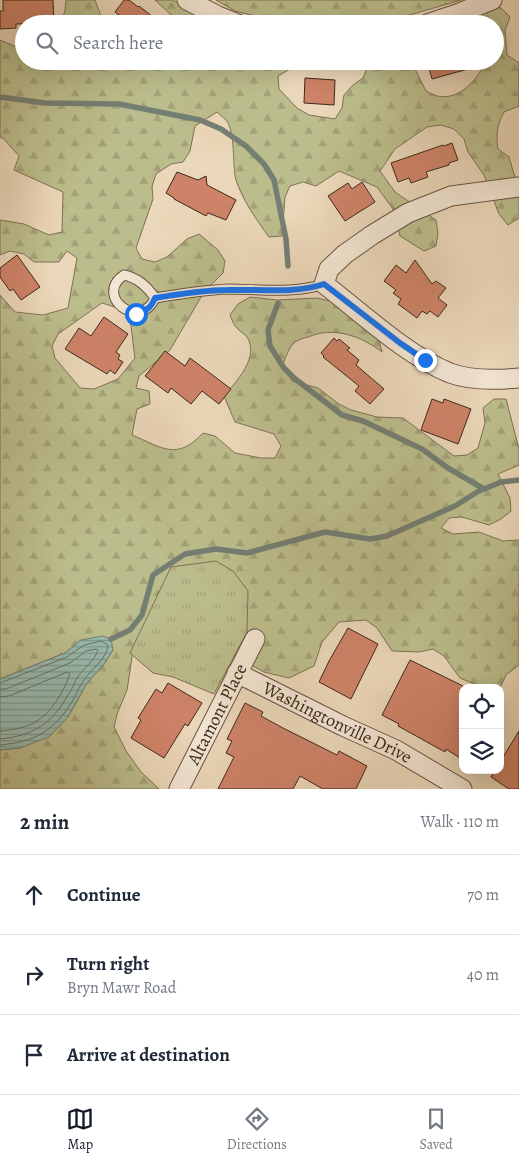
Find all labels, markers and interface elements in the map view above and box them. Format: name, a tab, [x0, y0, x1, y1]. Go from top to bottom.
search box	[15, 15, 504, 70]
icon: search	[33, 29, 61, 57]
text: Search here	[73, 30, 163, 56]
route start	[125, 303, 148, 326]
route end	[414, 349, 437, 372]
street label: Altamont Place	[181, 659, 253, 770]
street label: Washingtonville Drive	[258, 675, 417, 769]
map controls	[459, 684, 504, 774]
button: locate	[459, 684, 504, 729]
button: layers	[459, 729, 504, 774]
text: 2 min	[20, 808, 69, 836]
text: Walk · 110 m	[421, 811, 499, 833]
icon: ahead	[20, 881, 48, 909]
text: Continue	[67, 882, 141, 908]
text: 70 m	[467, 884, 499, 906]
text: Turn right	[67, 951, 149, 977]
icon: right	[20, 961, 48, 989]
text: 40 m	[467, 964, 499, 986]
text: Bryn Mawr Road	[67, 977, 176, 999]
icon: arrive	[20, 1041, 48, 1069]
text: Arrive at destination	[67, 1042, 230, 1068]
tab: Map	[66, 1105, 94, 1154]
tab: Directions	[227, 1105, 287, 1154]
tab: Saved	[420, 1105, 453, 1154]

